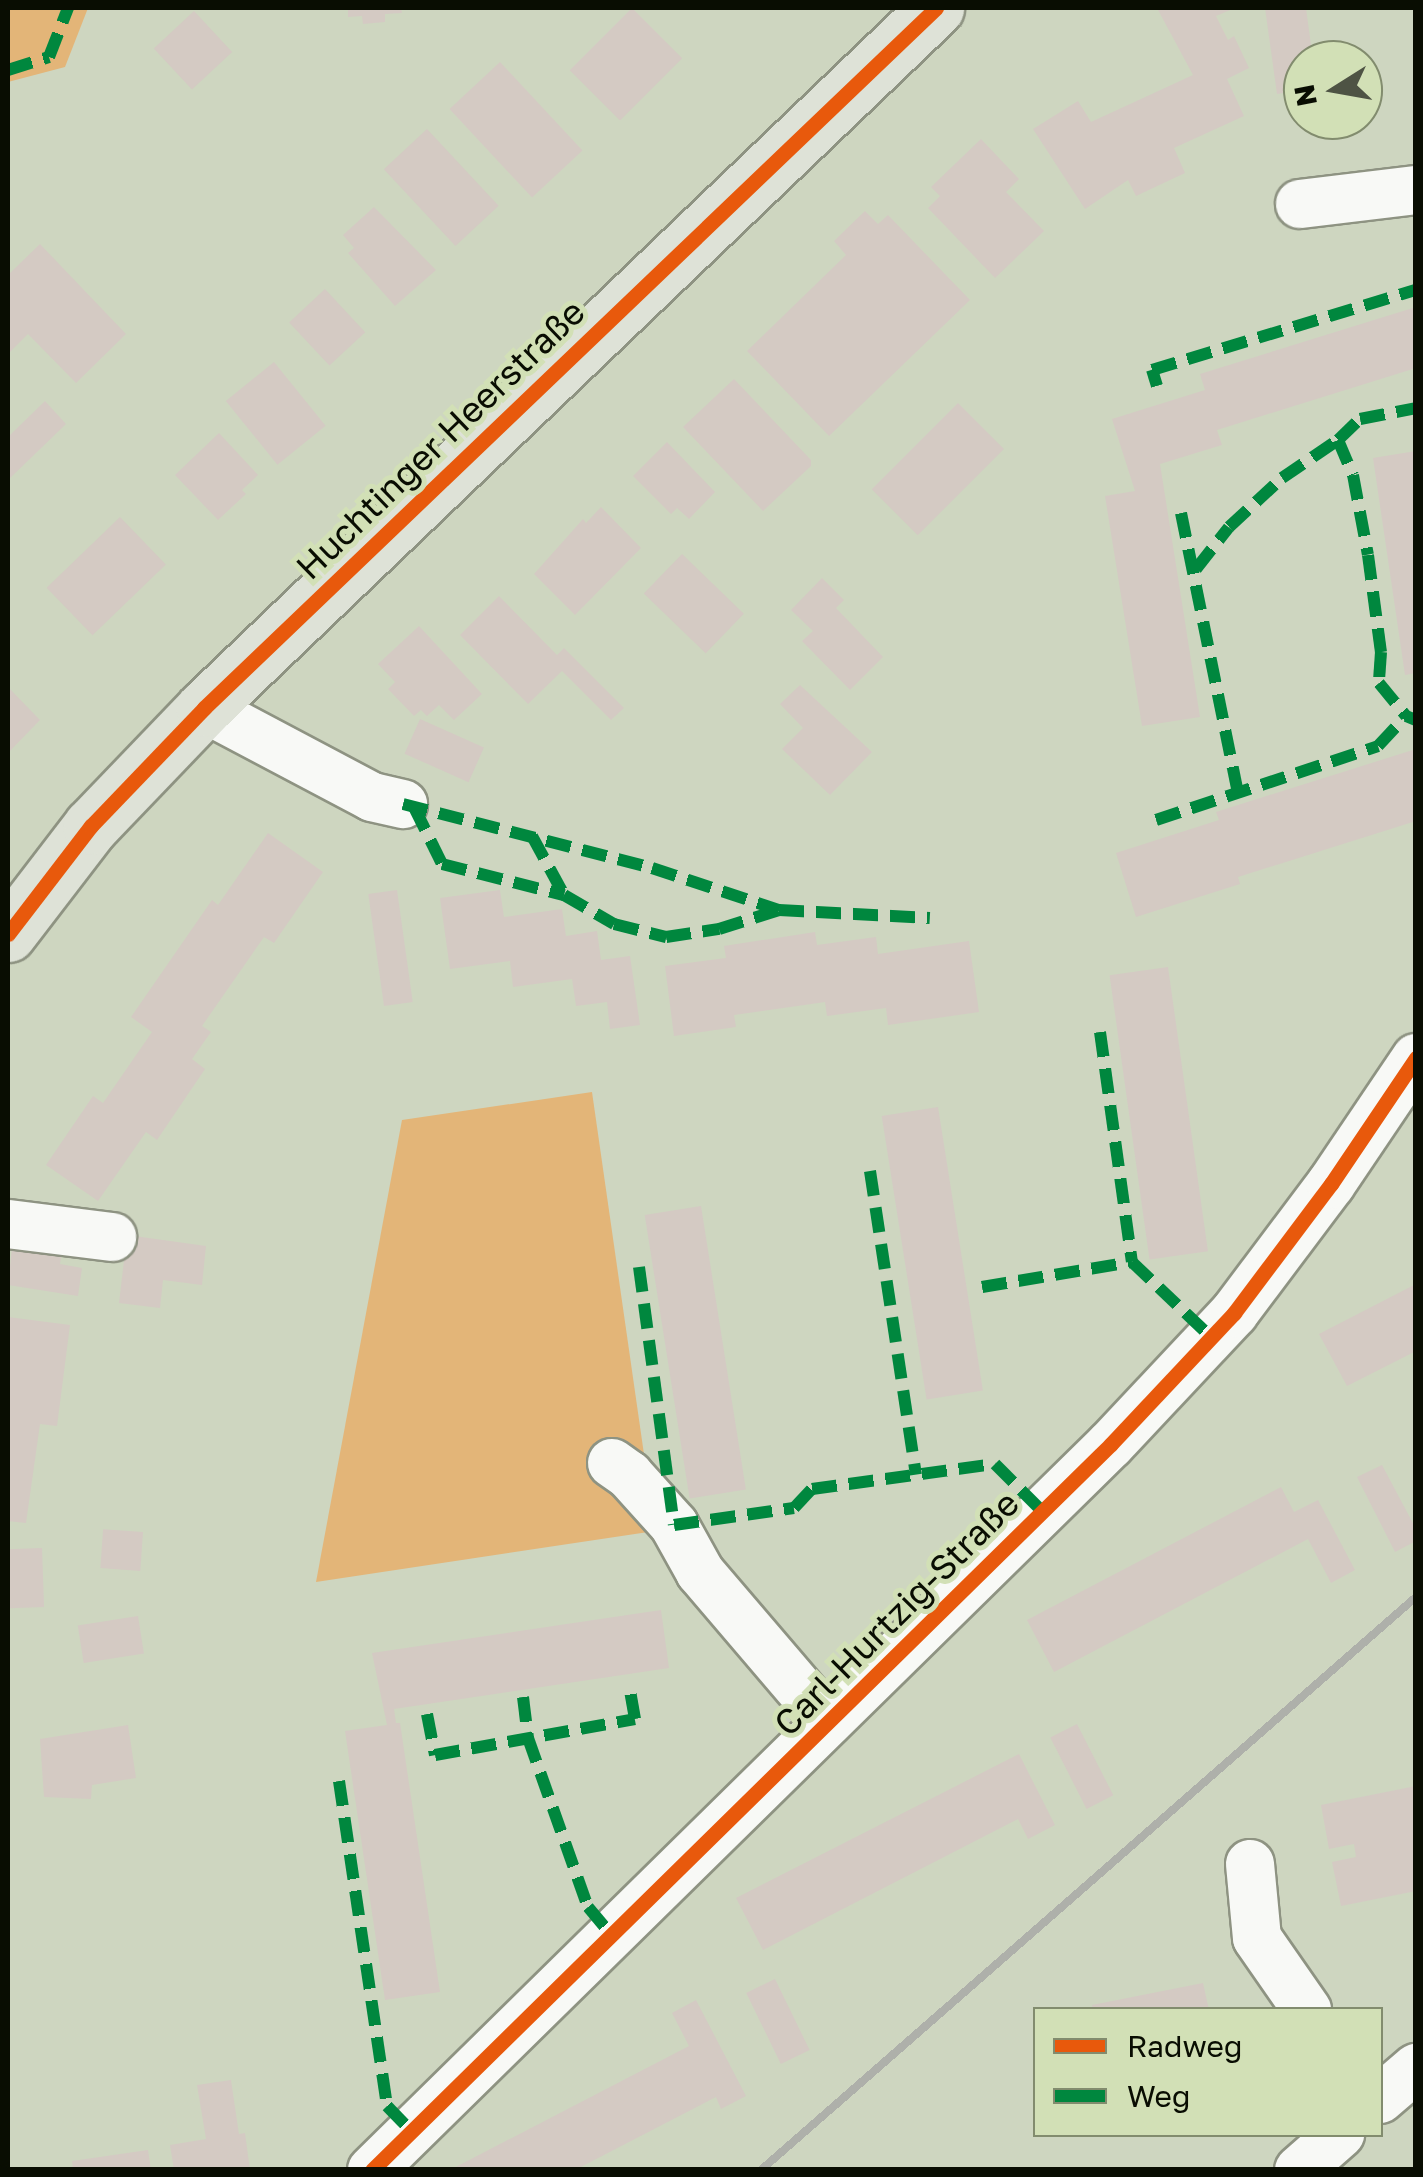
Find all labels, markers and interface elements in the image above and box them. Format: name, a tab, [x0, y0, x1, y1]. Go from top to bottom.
north arrow	[1283, 40, 1383, 140]
text: N	[1287, 82, 1323, 109]
street label: Huchtinger Heerstraße	[287, 290, 593, 588]
street label: Carl-Hurtzig-Straße	[765, 1482, 1027, 1744]
legend	[1033, 2007, 1383, 2137]
text: Radweg	[1127, 2028, 1242, 2064]
text: Weg	[1127, 2078, 1190, 2114]

